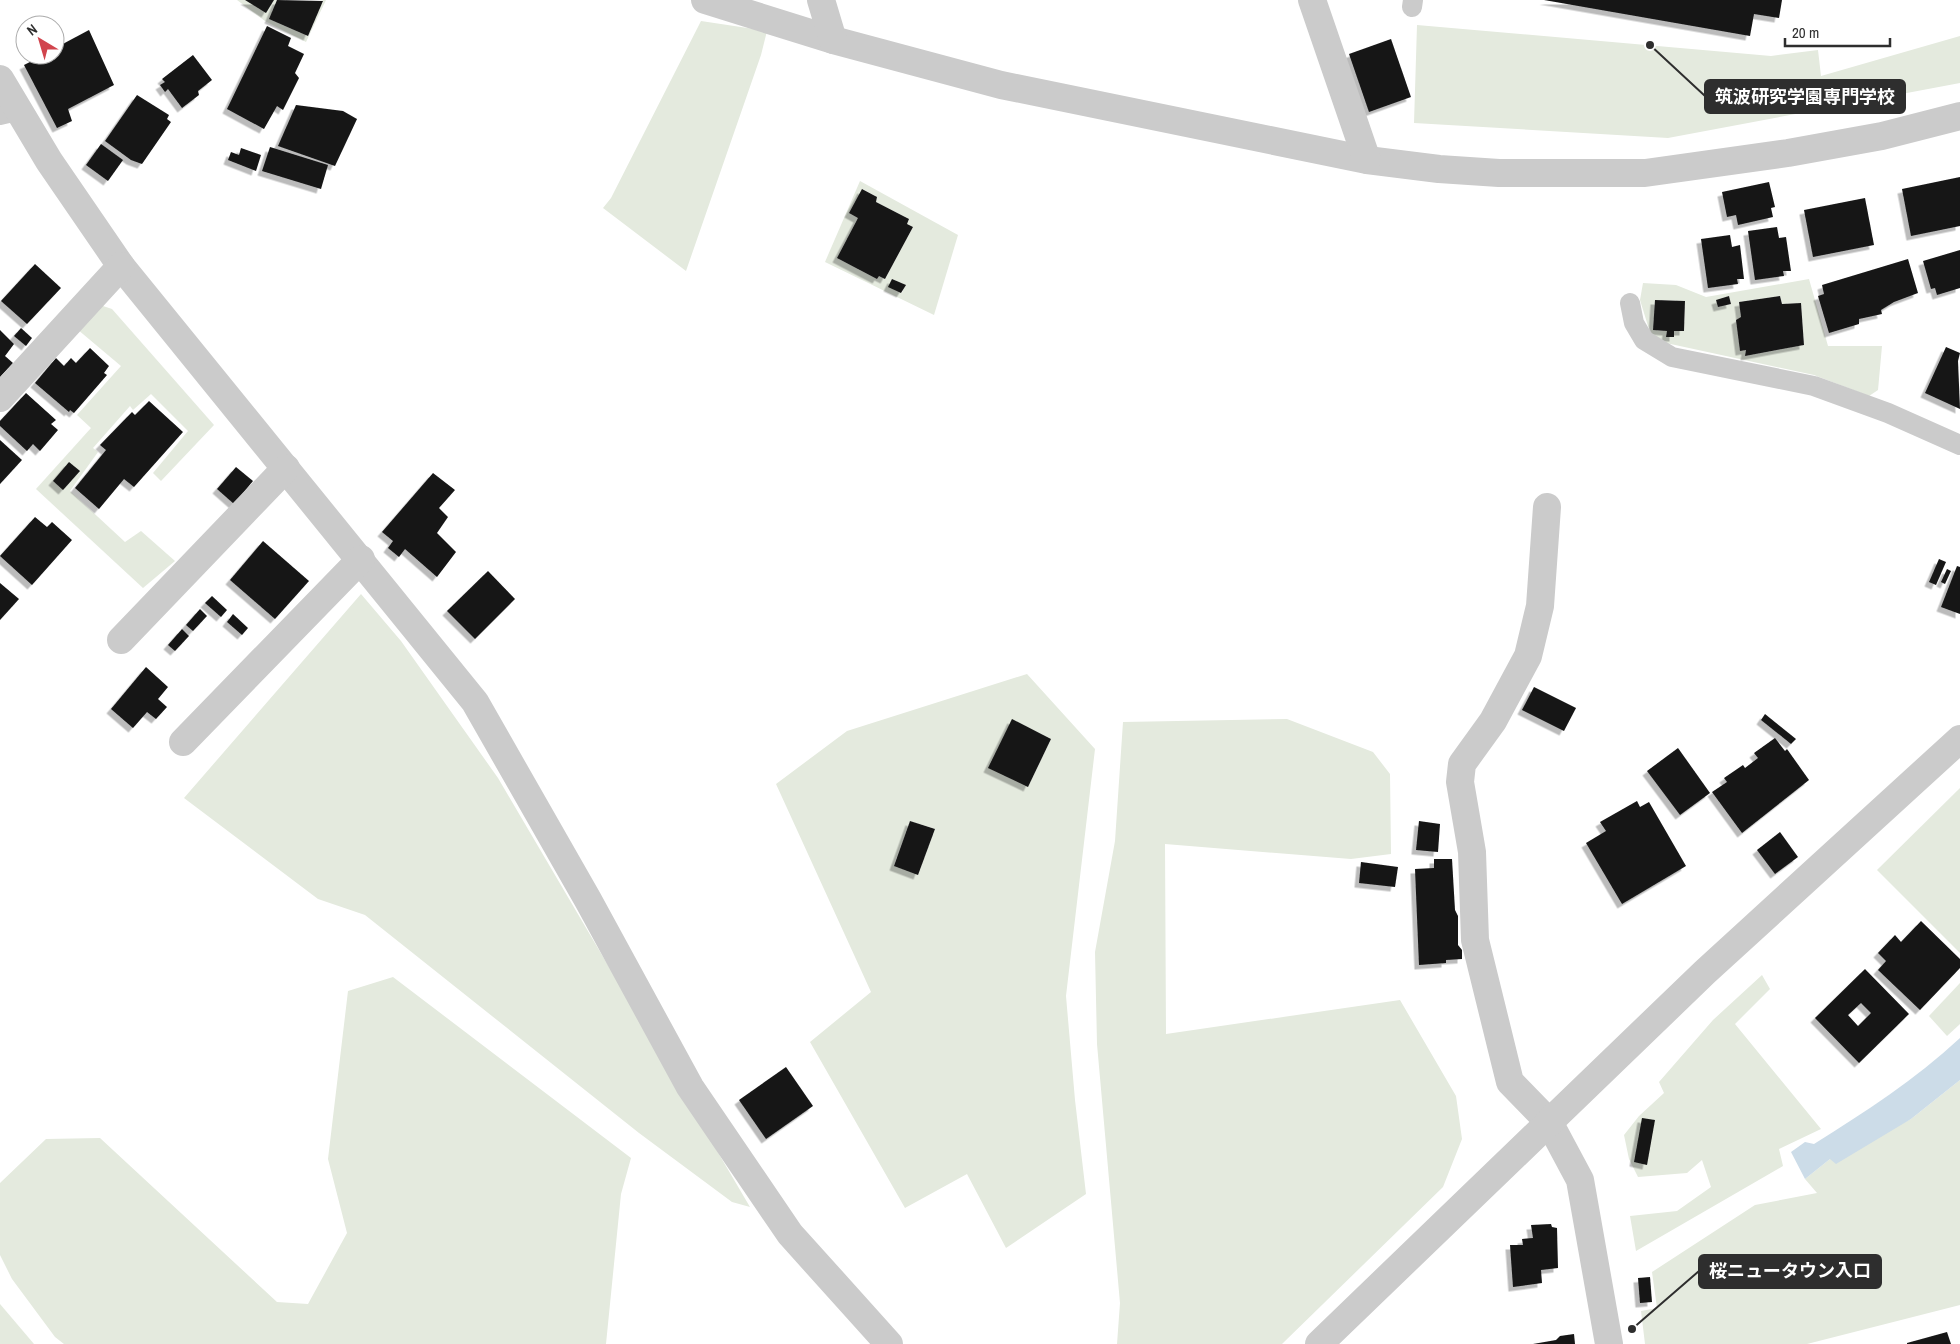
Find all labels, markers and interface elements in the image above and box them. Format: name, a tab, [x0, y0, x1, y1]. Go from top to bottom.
north arrow	[15, 15, 65, 65]
scale bar	[1785, 15, 1890, 47]
text: N	[23, 20, 41, 39]
text: 20 m	[1792, 22, 1819, 43]
callout: 筑波研究学園専門学校	[1705, 80, 1905, 113]
text: 筑波研究学園専門学校	[1715, 84, 1895, 109]
callout: 桜ニュータウン入口	[1699, 1255, 1881, 1288]
text: 桜ニュータウン入口	[1709, 1258, 1871, 1283]

